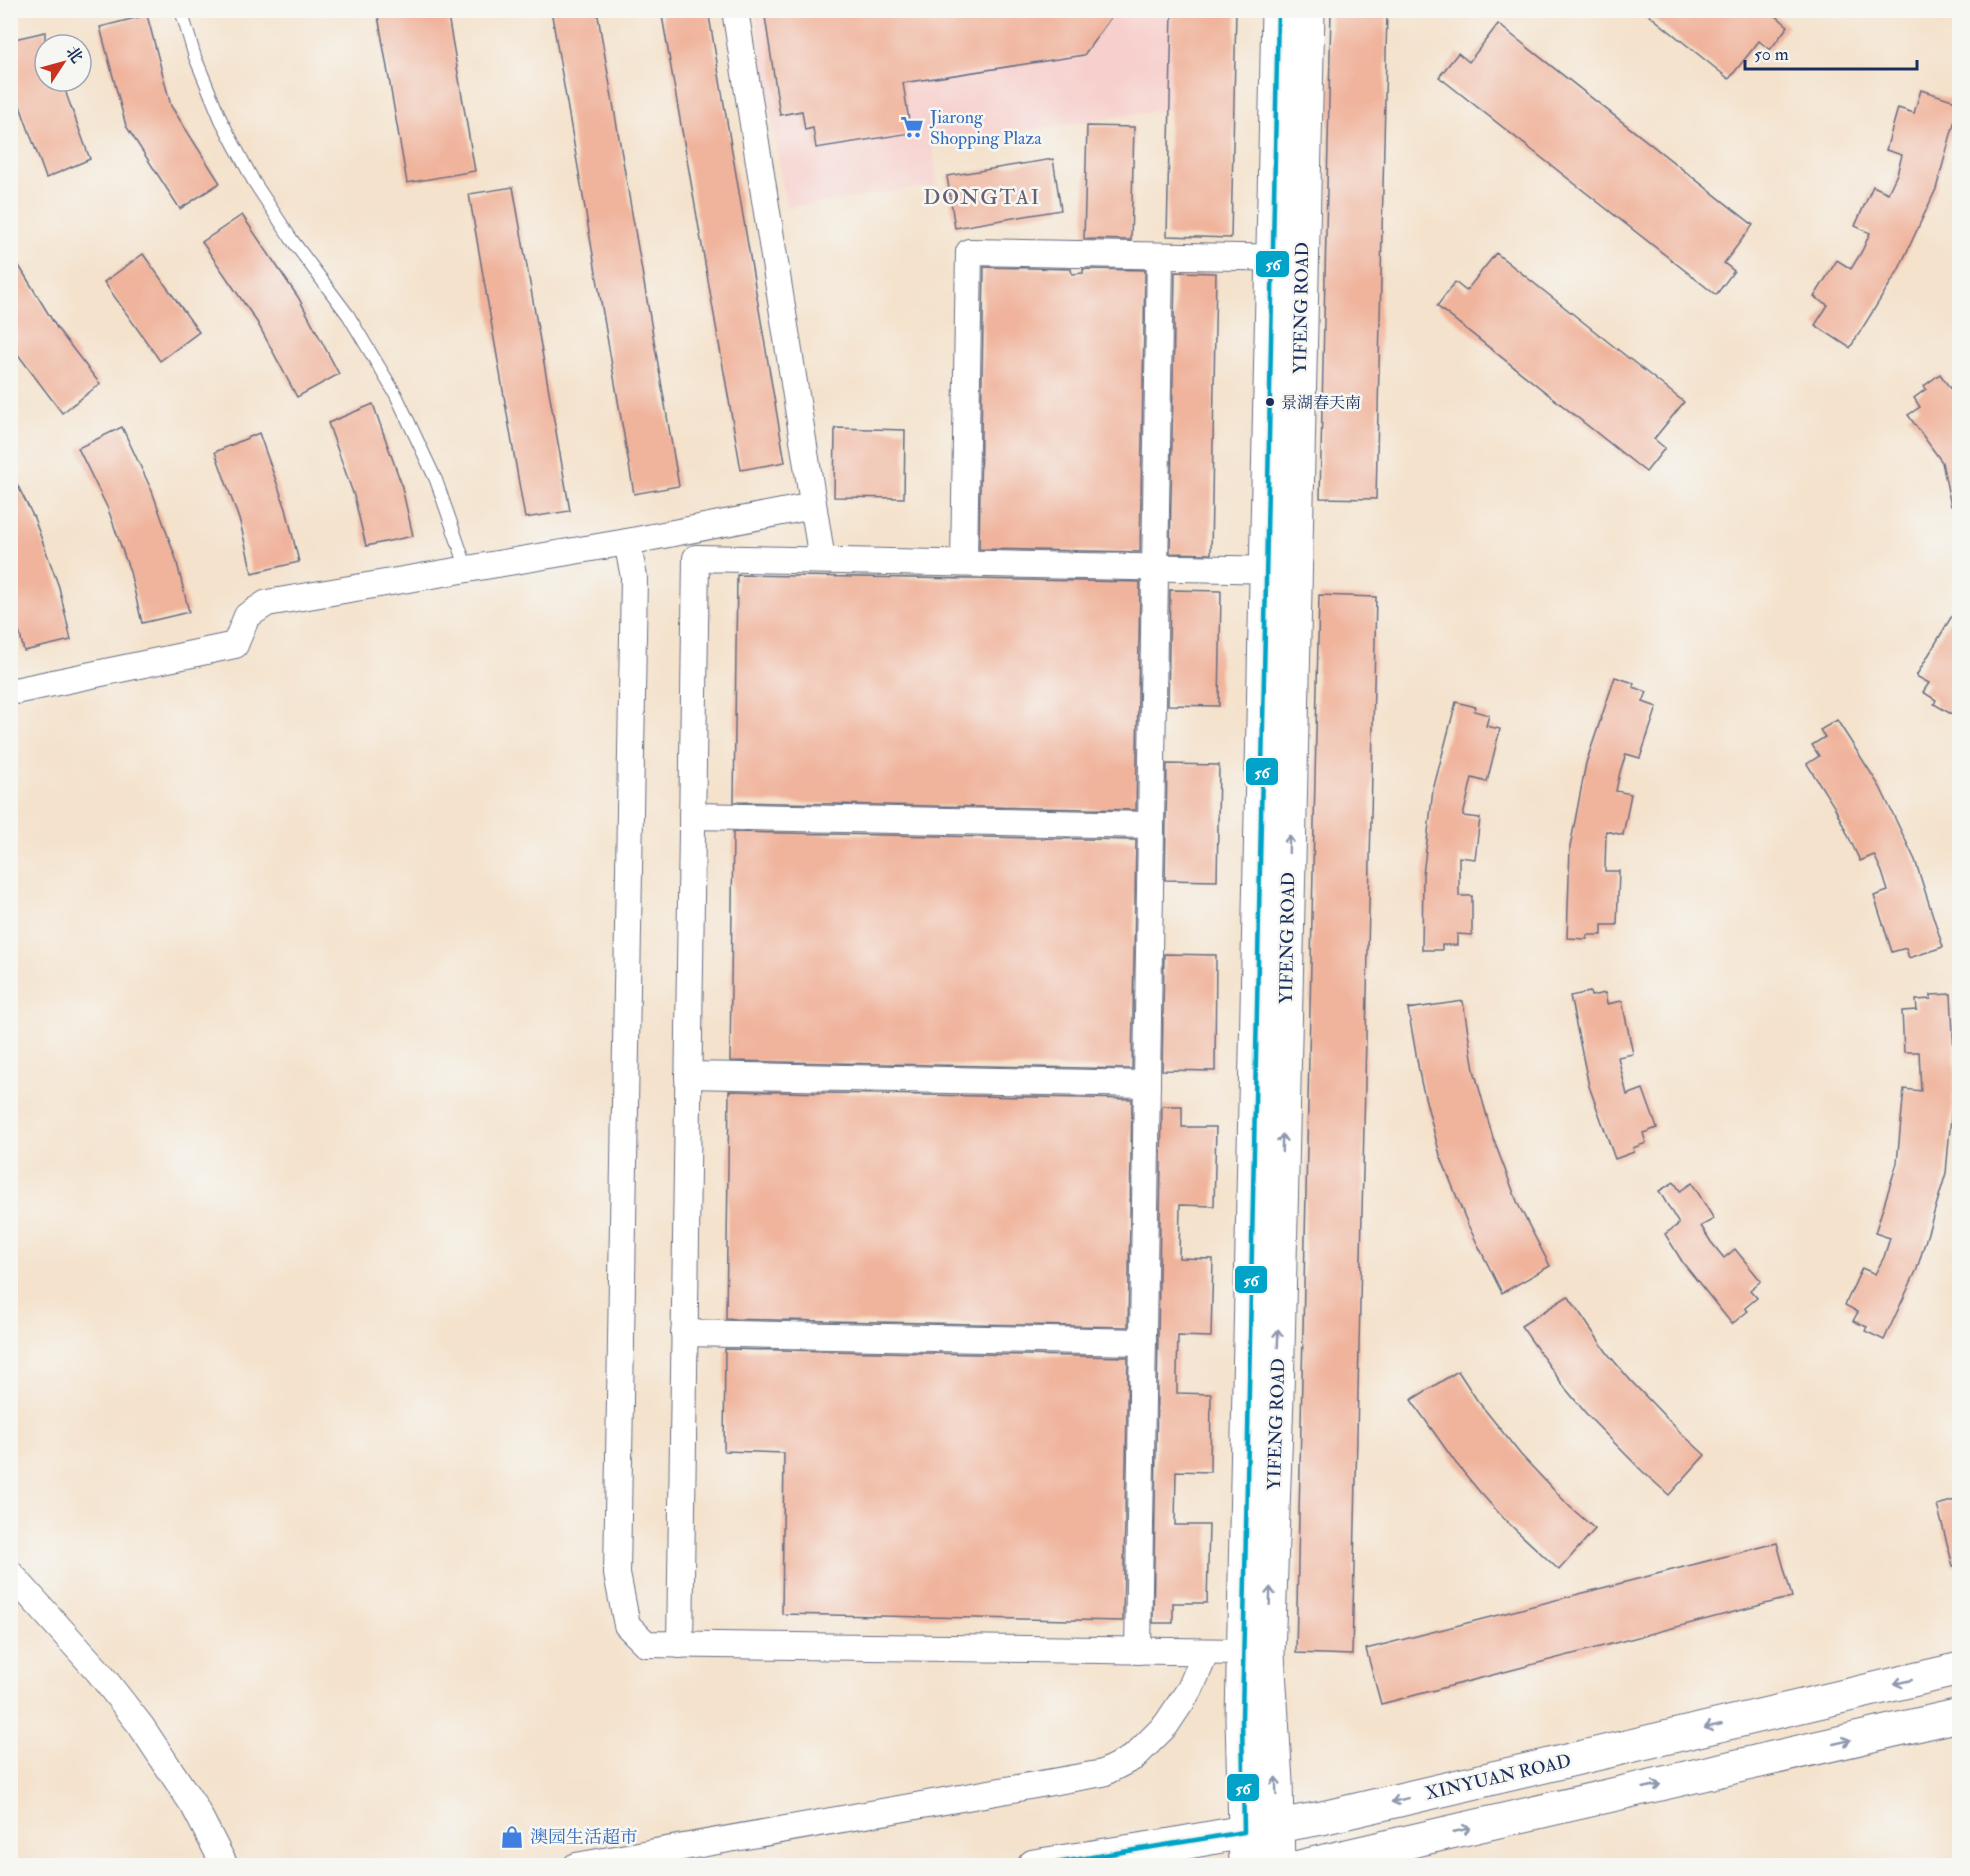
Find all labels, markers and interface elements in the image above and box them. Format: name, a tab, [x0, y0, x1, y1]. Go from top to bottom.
north arrow	[33, 33, 93, 93]
scale bar	[1745, 33, 1918, 71]
text: 北	[62, 42, 87, 67]
text: 50 m	[1754, 43, 1789, 66]
place label: Jiarong Shopping Plaza	[929, 106, 1042, 150]
supermarket icon: Jiarong Shopping Plaza	[899, 114, 925, 140]
district label: DONGTAI	[923, 184, 1041, 211]
street label: YIFENG ROAD	[1289, 242, 1314, 374]
line badge: 56	[1255, 250, 1290, 278]
text: 56	[1265, 255, 1282, 275]
place label: 景湖春天南	[1281, 393, 1361, 413]
marker: 景湖春天南	[1264, 396, 1276, 408]
line badge: 56	[1245, 757, 1279, 786]
text: 56	[1254, 763, 1271, 783]
one-way arrow	[1283, 834, 1295, 854]
street label: YIFENG ROAD	[1275, 872, 1300, 1004]
one-way arrow	[1277, 1134, 1288, 1154]
line badge: 56	[1234, 1265, 1268, 1294]
text: 56	[1243, 1271, 1260, 1291]
one-way arrow	[1272, 1329, 1284, 1349]
street label: YIFENG ROAD	[1263, 1358, 1290, 1490]
one-way arrow	[1264, 1587, 1275, 1607]
one-way arrow	[1893, 1677, 1913, 1688]
one-way arrow	[1703, 1721, 1722, 1733]
one-way arrow	[1832, 1736, 1851, 1748]
street label: XINYUAN ROAD	[1423, 1750, 1573, 1805]
line badge: 56	[1226, 1773, 1260, 1802]
one-way arrow	[1271, 1777, 1282, 1797]
text: 56	[1235, 1779, 1252, 1799]
one-way arrow	[1642, 1780, 1661, 1791]
one-way arrow	[1391, 1794, 1410, 1806]
one-way arrow	[1452, 1823, 1471, 1835]
shop icon: 澳园生活超市	[499, 1824, 525, 1850]
place label: 澳园生活超市	[530, 1826, 638, 1849]

